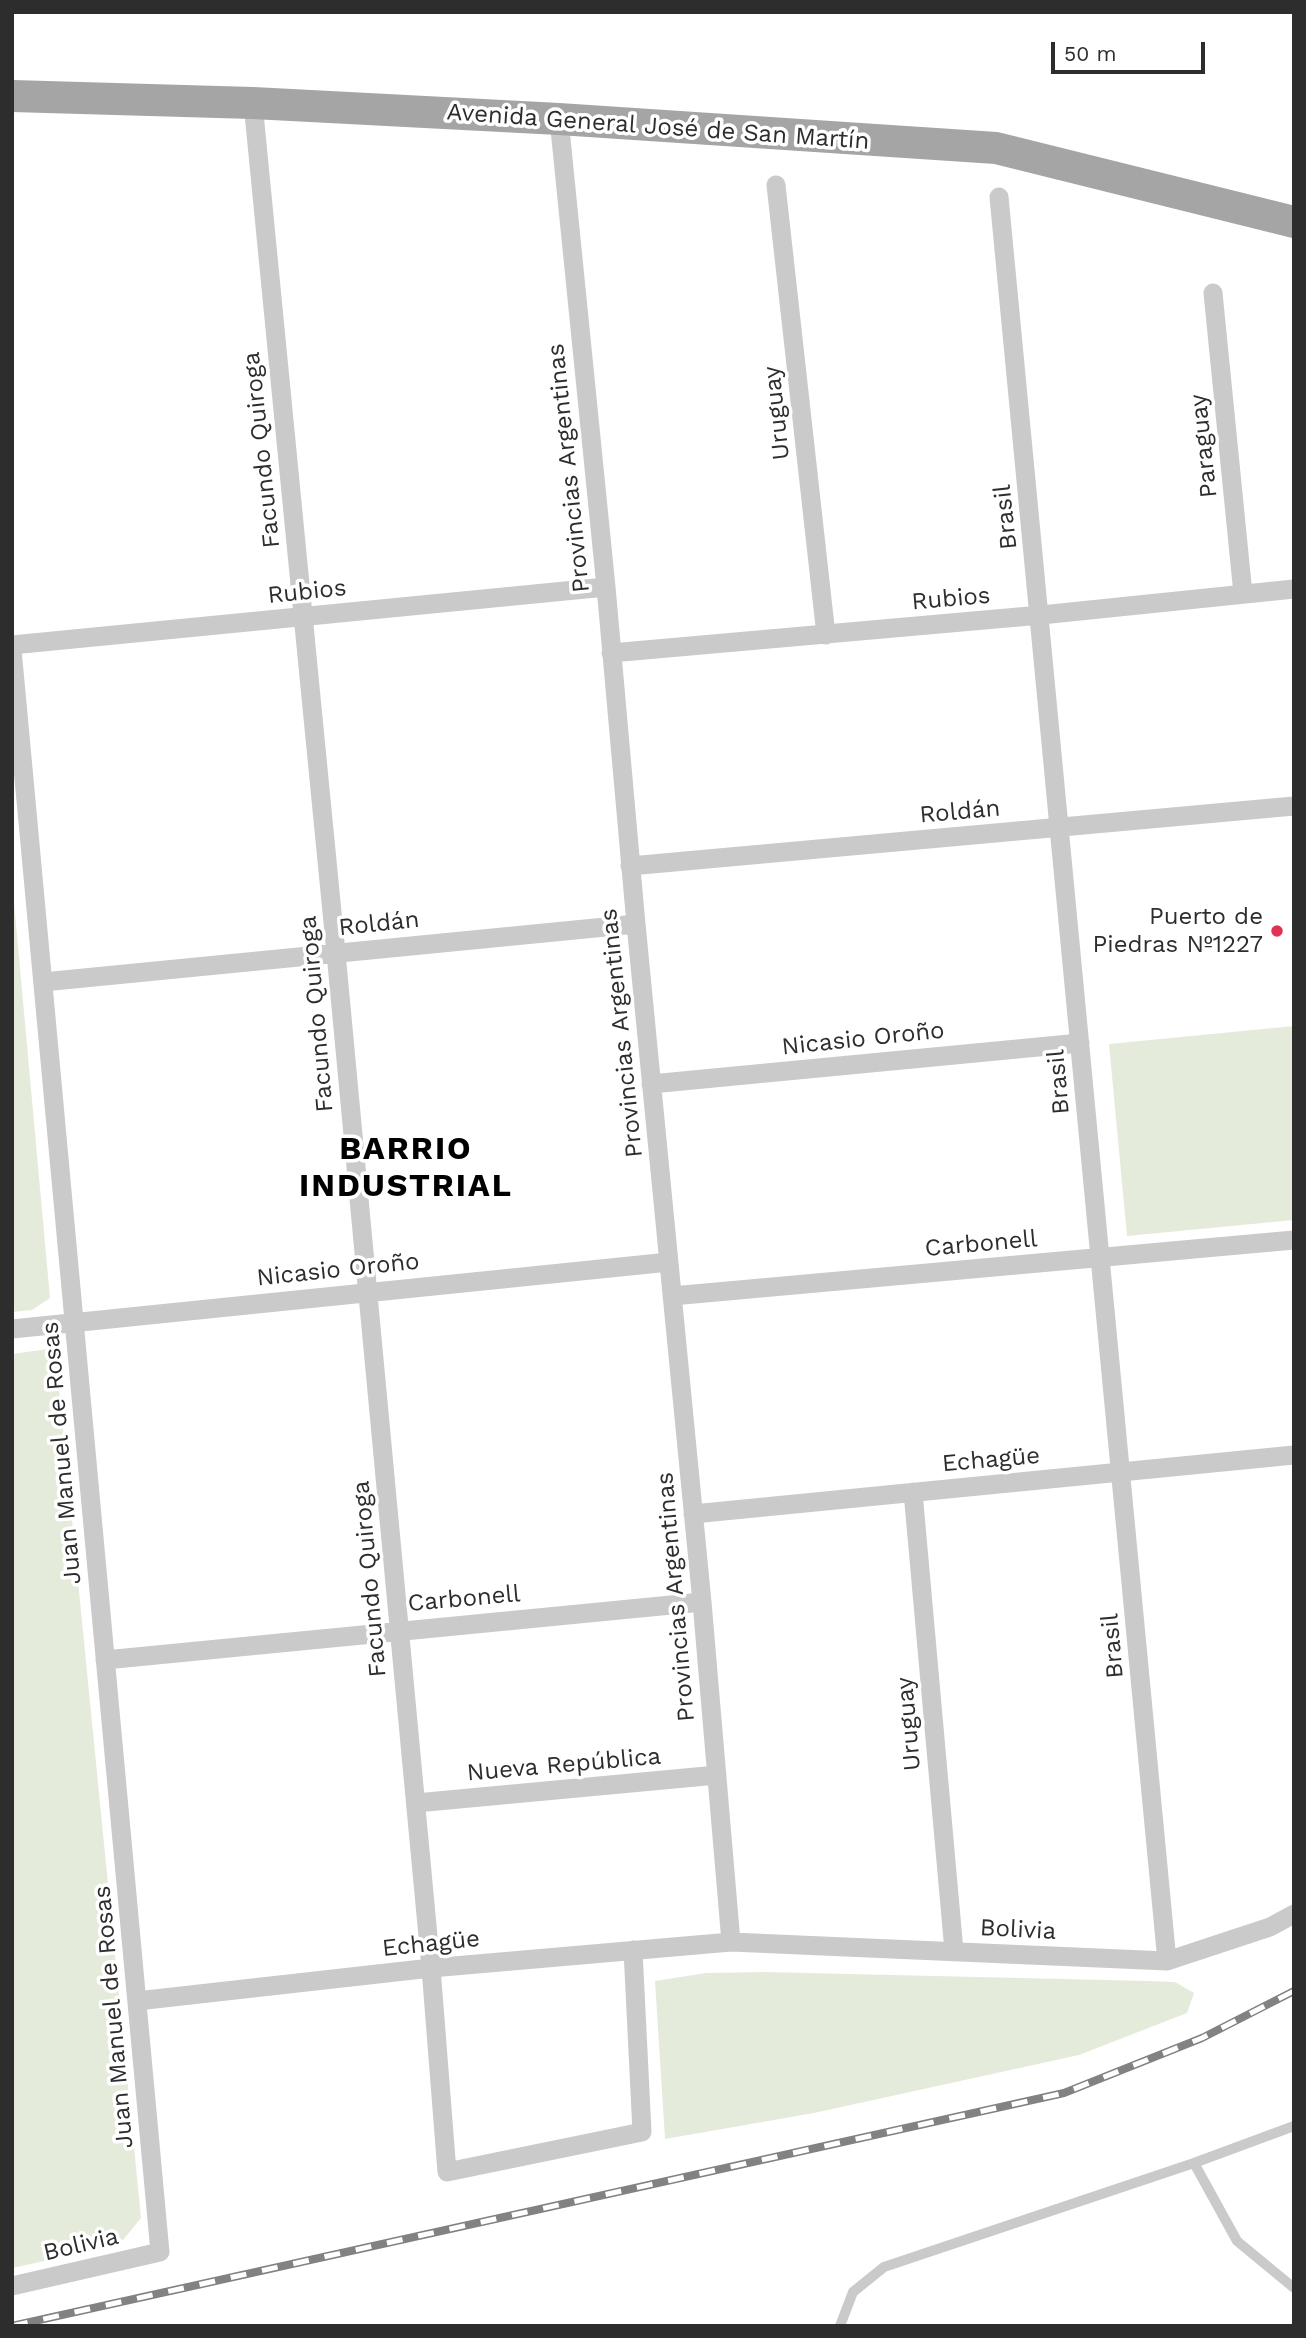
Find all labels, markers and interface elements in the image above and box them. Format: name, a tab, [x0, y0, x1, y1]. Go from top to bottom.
scale bar	[1054, 28, 1208, 72]
text: 50 m	[1064, 41, 1116, 66]
street label: Avenida General José de San Martín	[446, 98, 870, 156]
street label: Provincias Argentinas	[542, 342, 596, 594]
street label: Facundo Quiroga	[237, 351, 287, 549]
street label: Uruguay	[758, 365, 796, 461]
street label: Paraguay	[1184, 393, 1224, 499]
street label: Brasil	[988, 483, 1024, 551]
street label: Rubios	[266, 574, 348, 610]
street label: Rubios	[910, 581, 992, 617]
street label: Roldán	[919, 794, 1001, 830]
place label: Puerto de Piedras Nº1227	[1093, 903, 1263, 959]
street label: Roldán	[337, 905, 421, 943]
street label: Provincias Argentinas	[595, 907, 649, 1159]
street label: Facundo Quiroga	[294, 915, 340, 1113]
marker: Puerto de Piedras Nº1227	[1269, 923, 1285, 939]
street label: Nicasio Oroño	[780, 1016, 946, 1062]
street label: Brasil	[1042, 1048, 1076, 1116]
district label: BARRIO INDUSTRIAL	[300, 1131, 512, 1206]
street label: Carbonell	[924, 1225, 1038, 1263]
street label: Nicasio Oroño	[255, 1247, 421, 1293]
street label: Juan Manuel de Rosas	[36, 1320, 88, 1586]
street label: Echagüe	[941, 1441, 1041, 1479]
street label: Provincias Argentinas	[651, 1471, 701, 1723]
street label: Facundo Quiroga	[347, 1480, 393, 1678]
street label: Carbonell	[407, 1580, 521, 1618]
street label: Brasil	[1096, 1612, 1130, 1680]
street label: Uruguay	[891, 1676, 927, 1772]
street label: Nueva República	[466, 1742, 662, 1788]
street label: Juan Manuel de Rosas	[88, 1884, 140, 2150]
street label: Bolivia	[979, 1914, 1057, 1946]
street label: Echagüe	[381, 1925, 481, 1963]
street label: Bolivia	[41, 2222, 121, 2268]

